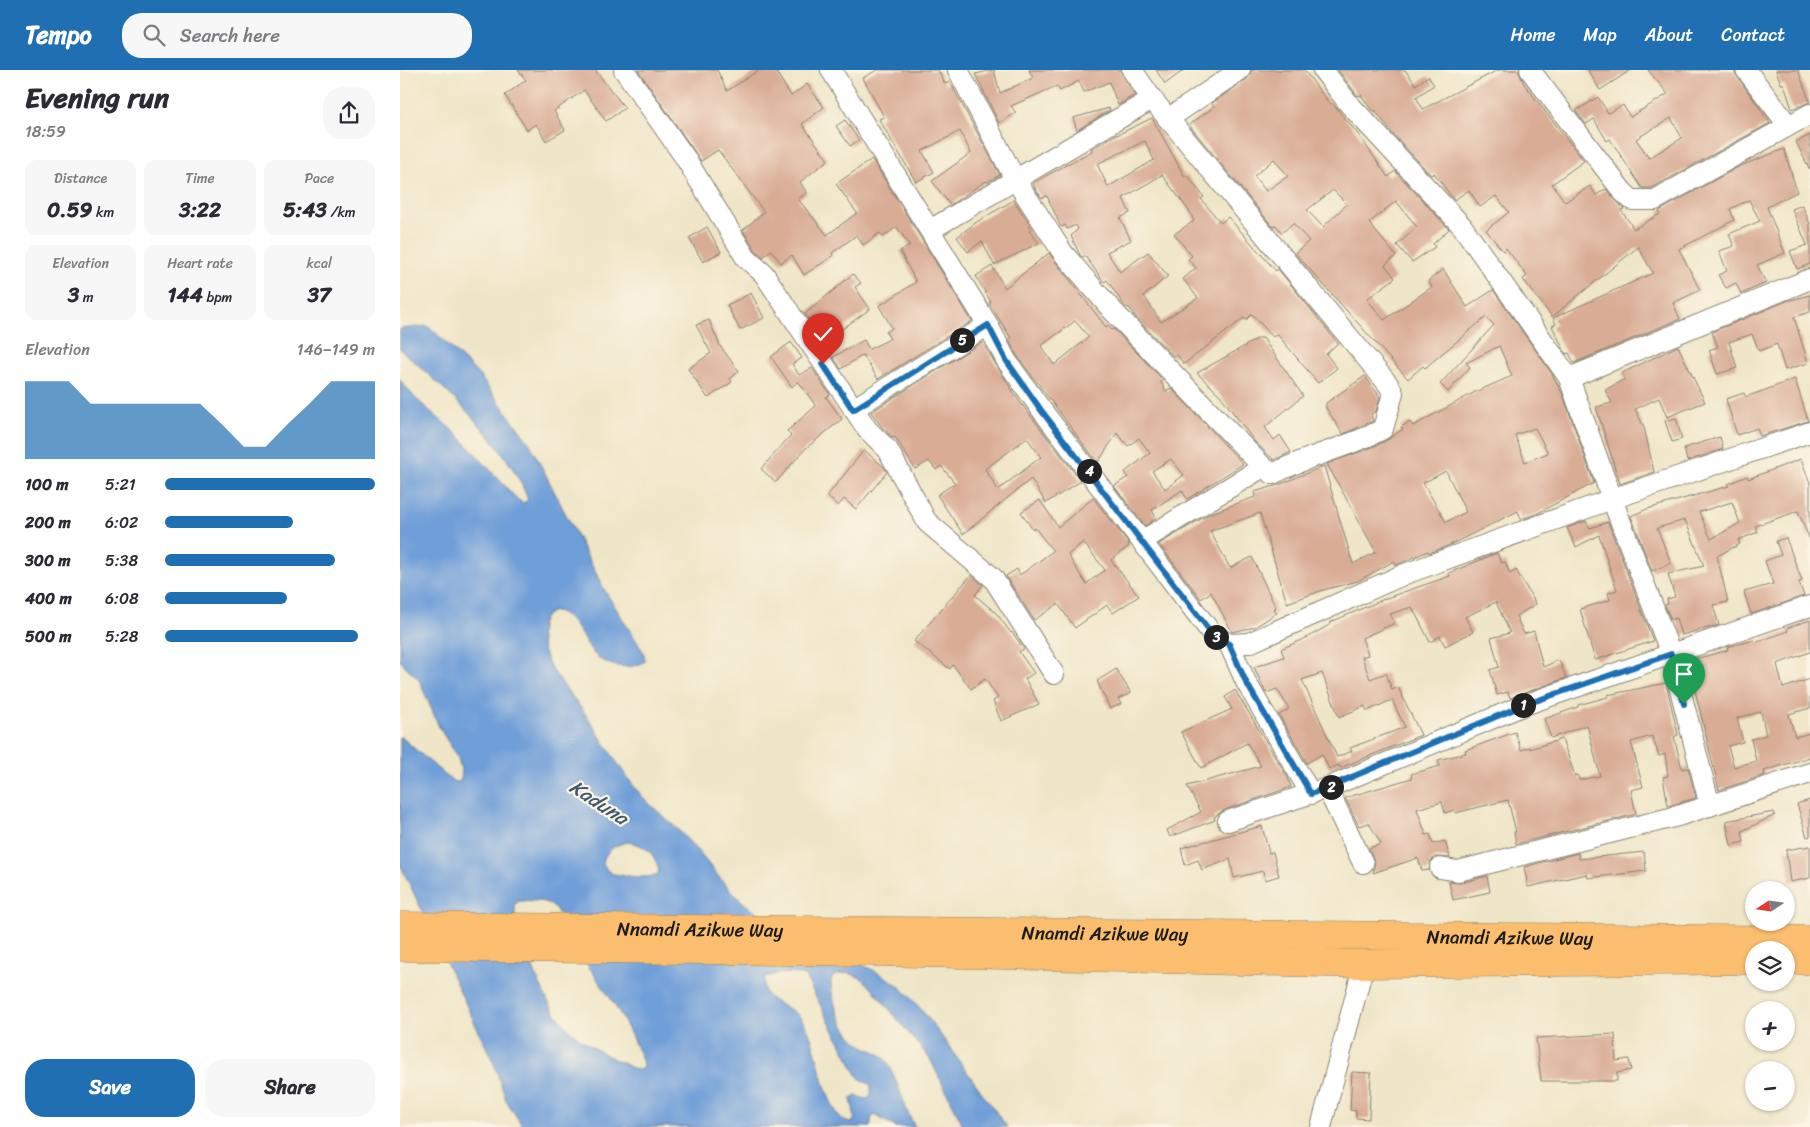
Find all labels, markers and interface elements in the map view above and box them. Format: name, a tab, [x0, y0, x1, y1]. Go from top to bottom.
search box	[122, 13, 472, 58]
text: Tempo	[25, 14, 92, 56]
text: Search here	[180, 19, 280, 52]
text: Home	[1511, 19, 1556, 51]
text: Map	[1584, 19, 1617, 51]
text: About	[1645, 19, 1693, 51]
text: Contact	[1721, 19, 1785, 51]
icon: search	[140, 21, 168, 49]
text: Evening run	[25, 73, 169, 122]
button: share	[323, 87, 375, 139]
text: 18:59	[25, 117, 66, 146]
text: Distance	[54, 166, 107, 191]
text: Time	[185, 166, 215, 191]
text: Pace	[304, 166, 334, 191]
text: 0.59	[47, 191, 92, 229]
text: 3:22	[179, 191, 221, 229]
text: 5:43	[283, 191, 327, 229]
text: km	[92, 200, 114, 225]
text: /km	[327, 200, 356, 225]
text: Elevation	[52, 251, 109, 276]
text: Heart rate	[167, 251, 233, 276]
text: kcal	[307, 251, 332, 276]
text: 3	[68, 276, 79, 314]
text: 144	[168, 276, 203, 314]
text: 37	[308, 276, 331, 314]
text: m	[79, 285, 94, 310]
text: bpm	[203, 285, 232, 310]
pin	[802, 313, 844, 364]
icon: check	[809, 320, 837, 348]
pin: 5	[950, 328, 974, 352]
text: 5	[958, 328, 967, 353]
text: Elevation	[25, 335, 90, 364]
text: 146–149 m	[297, 335, 375, 364]
pin: 4	[1076, 458, 1102, 484]
text: 4	[1085, 459, 1094, 484]
text: 100 m	[25, 470, 69, 499]
text: 5:21	[105, 470, 136, 499]
text: 200 m	[25, 508, 71, 537]
text: 6:02	[105, 508, 138, 537]
text: 300 m	[25, 546, 70, 575]
text: 5:38	[105, 546, 138, 575]
text: 400 m	[25, 584, 72, 613]
text: 6:08	[105, 584, 139, 613]
text: 500 m	[25, 622, 71, 651]
text: 5:28	[105, 622, 139, 651]
pin: 3	[1204, 624, 1228, 650]
text: 3	[1213, 625, 1220, 650]
pin	[1663, 653, 1705, 704]
icon: arrive	[1670, 660, 1698, 688]
pin: 1	[1510, 692, 1536, 718]
text: 1	[1520, 693, 1527, 718]
water label: Kaduna	[562, 770, 637, 836]
pin: 2	[1318, 774, 1344, 800]
text: 2	[1327, 775, 1336, 800]
north arrow	[1745, 881, 1795, 931]
map controls	[1745, 881, 1795, 1111]
street label: Nnamdi Azikwe Way	[617, 912, 784, 947]
street label: Nnamdi Azikwe Way	[1022, 916, 1189, 951]
street label: Nnamdi Azikwe Way	[1426, 920, 1594, 955]
button: layers	[1745, 941, 1795, 991]
button: +	[1745, 1001, 1795, 1051]
button: Save	[25, 1059, 195, 1117]
button: Share	[205, 1059, 375, 1117]
button: −	[1745, 1061, 1795, 1111]

